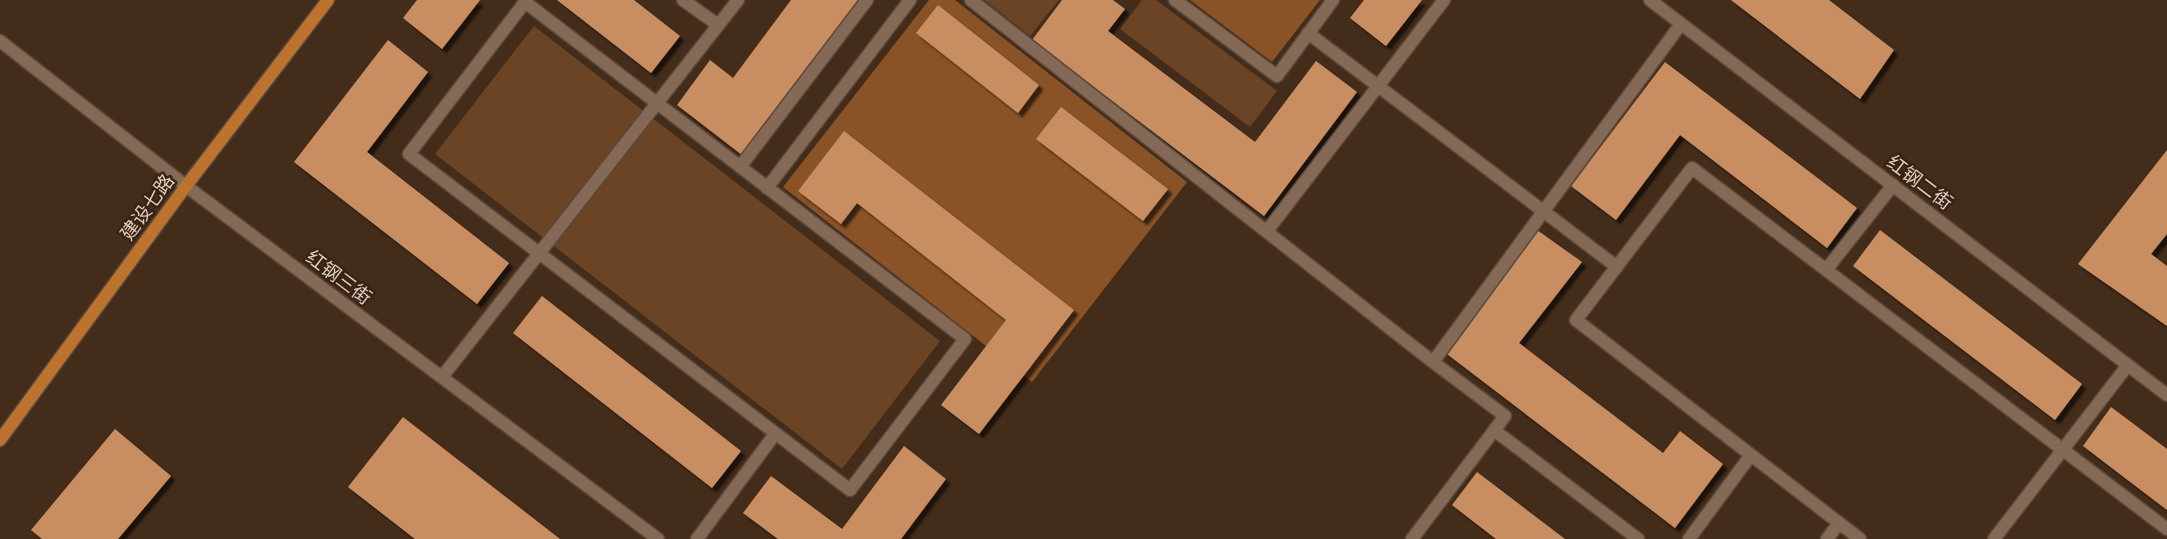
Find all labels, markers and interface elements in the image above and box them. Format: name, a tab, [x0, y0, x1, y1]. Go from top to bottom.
street label: 红钢二街	[1882, 151, 1956, 214]
street label: 建设七路	[117, 170, 179, 245]
street label: 红钢三街	[301, 246, 375, 309]

